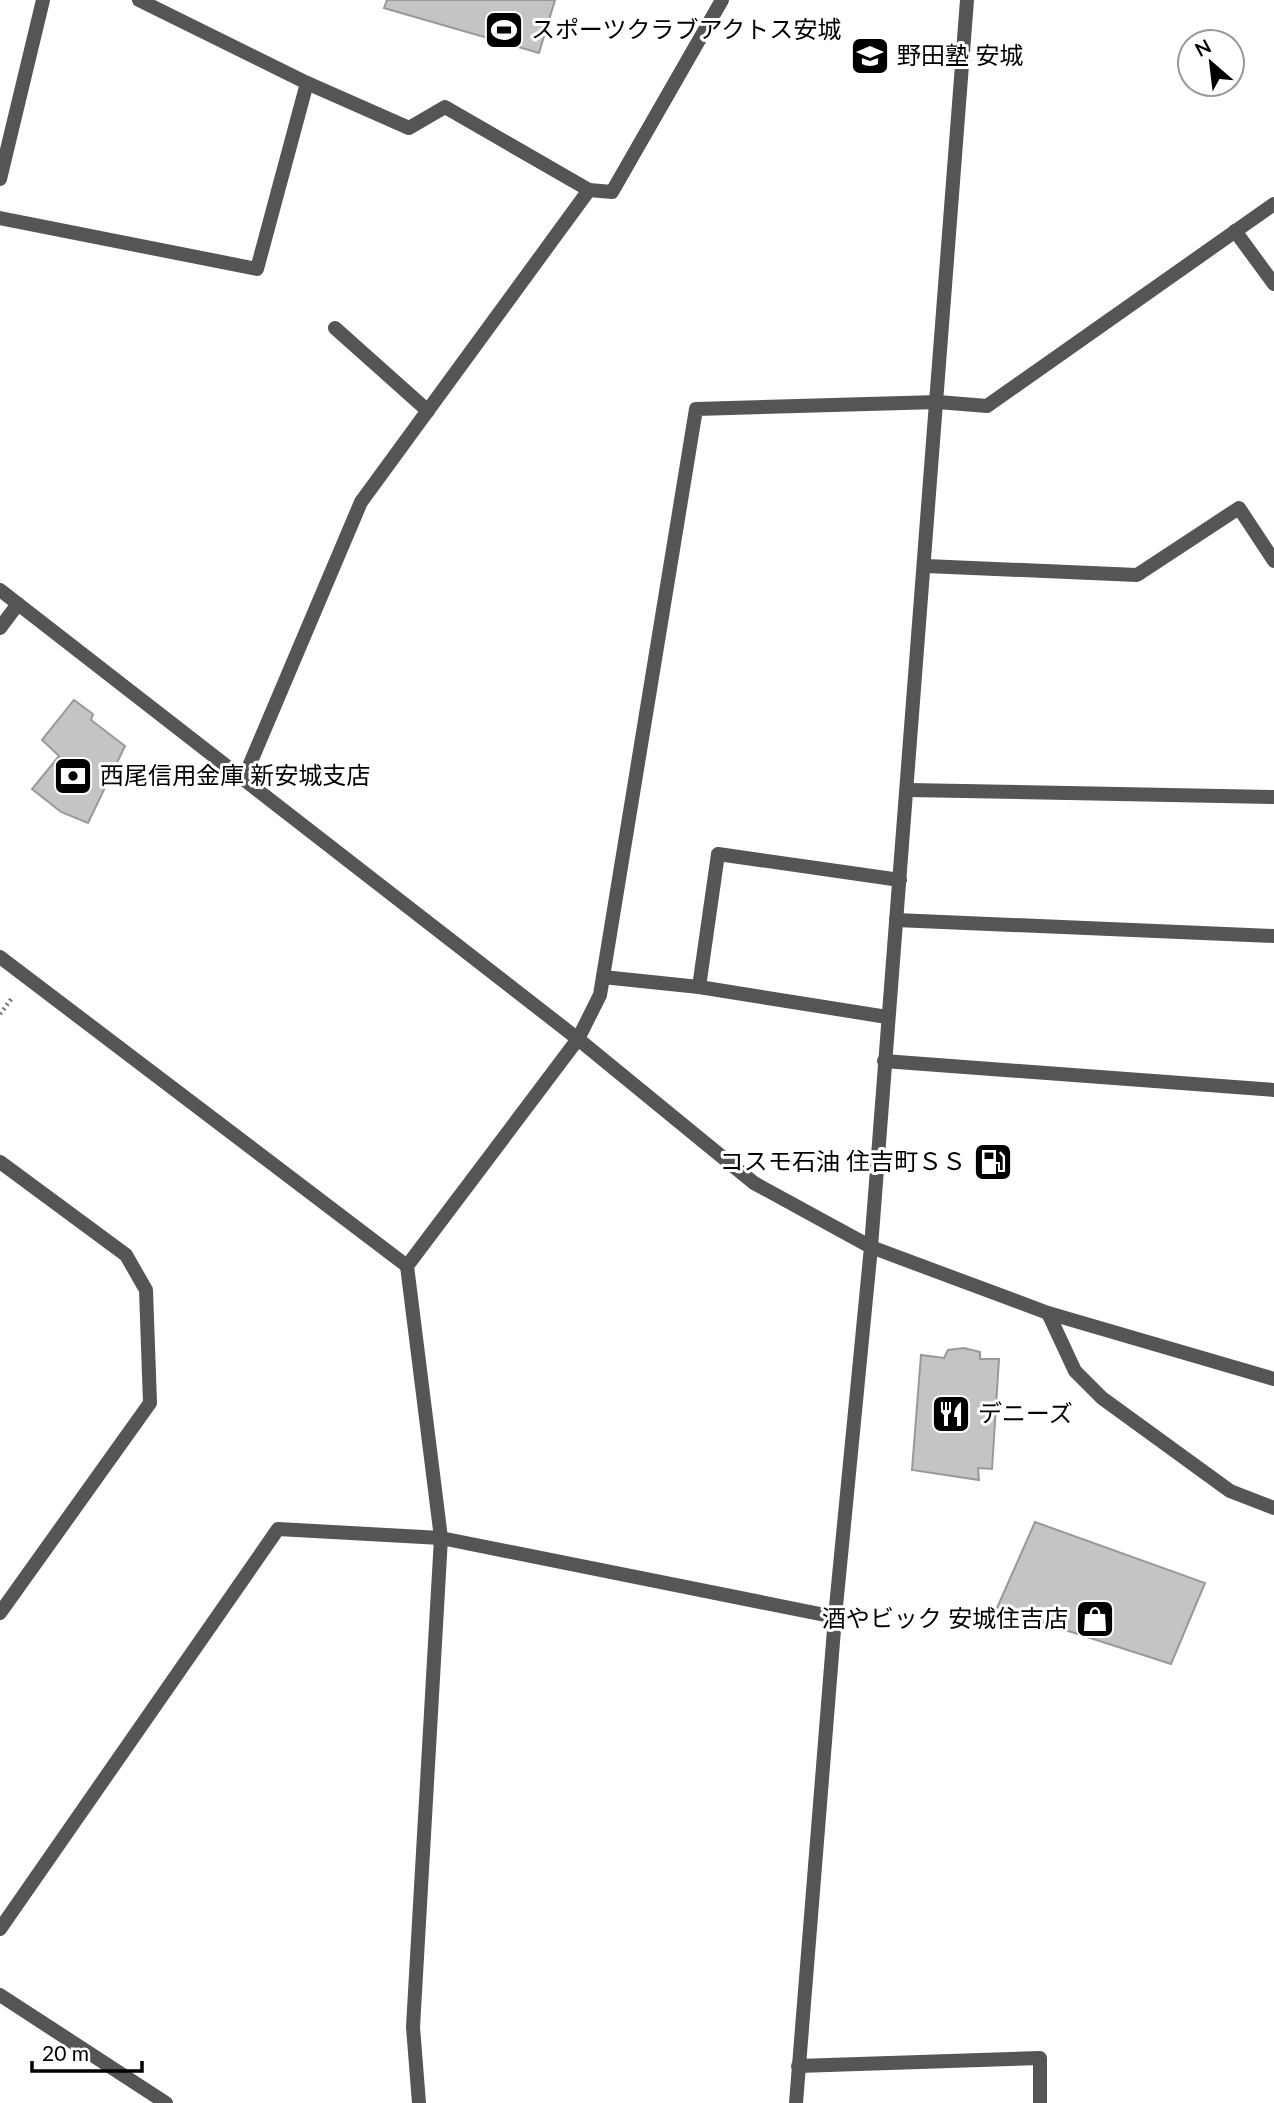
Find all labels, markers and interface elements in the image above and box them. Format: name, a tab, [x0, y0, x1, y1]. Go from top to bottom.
sports icon: スポーツクラブアクトス安城	[483, 9, 525, 51]
place label: スポーツクラブアクトス安城	[531, 14, 841, 43]
north arrow	[1176, 28, 1246, 98]
text: N	[1191, 34, 1215, 61]
school or university icon: 野田塾 安城	[849, 35, 891, 77]
place label: 野田塾 安城	[897, 40, 1023, 69]
bank icon: 西尾信用金庫 新安城支店	[52, 755, 94, 797]
place label: 西尾信用金庫 新安城支店	[100, 760, 370, 789]
fuel station icon: コスモ石油 住吉町ＳＳ	[972, 1141, 1014, 1183]
place label: コスモ石油 住吉町ＳＳ	[720, 1146, 966, 1175]
restaurant icon: デニーズ	[930, 1393, 972, 1435]
place label: デニーズ	[978, 1398, 1073, 1427]
shop icon: 酒やビック 安城住吉店	[1074, 1598, 1116, 1640]
place label: 酒やビック 安城住吉店	[822, 1603, 1068, 1632]
scale bar	[32, 2030, 142, 2074]
text: 20 m	[42, 2040, 89, 2065]

